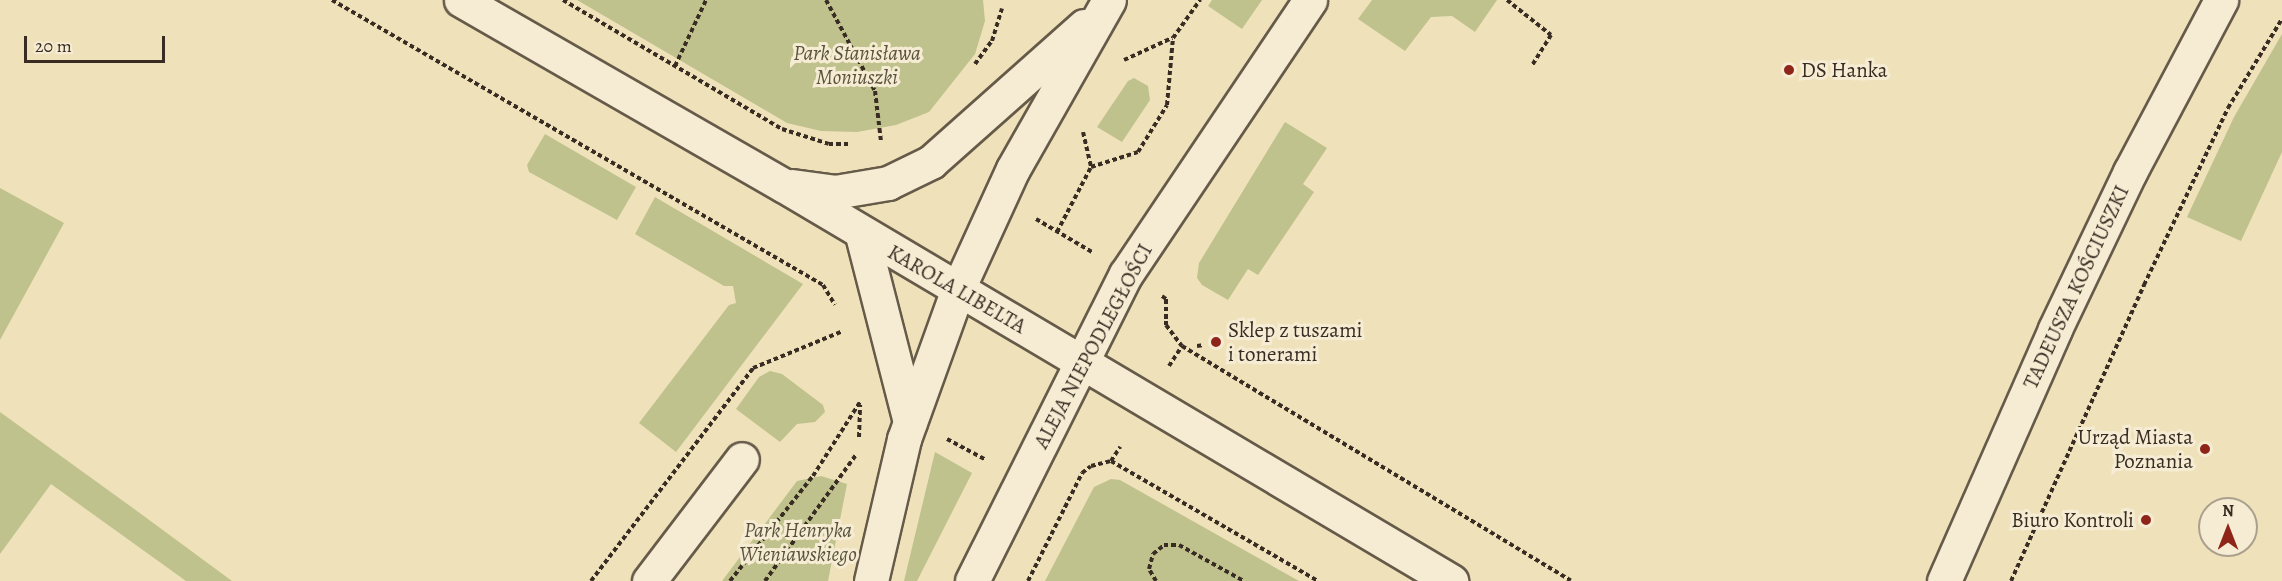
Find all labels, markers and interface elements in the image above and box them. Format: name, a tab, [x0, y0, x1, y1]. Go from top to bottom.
scale bar	[27, 24, 168, 62]
text: 20 m	[35, 34, 72, 58]
park label: Park Stanisława Moniuszki	[793, 40, 921, 90]
place label: DS Hanka	[1801, 57, 1888, 83]
marker: DS Hanka	[1782, 63, 1796, 77]
street label: TADEUSZA KOŚCIUSZKI	[2018, 181, 2134, 393]
street label: KAROLA LIBELTA	[883, 239, 1031, 339]
street label: ALEJA NIEPODLEGŁOŚCI	[1028, 239, 1158, 453]
place label: Sklep z tuszami i tonerami	[1228, 317, 1363, 367]
marker: Sklep z tuszami i tonerami	[1209, 335, 1223, 349]
place label: Urząd Miasta Poznania	[2078, 424, 2193, 474]
marker: Urząd Miasta Poznania	[2198, 442, 2212, 456]
north arrow	[2198, 497, 2258, 557]
text: N	[2222, 500, 2234, 522]
place label: Biuro Kontroli	[2011, 507, 2134, 533]
marker: Biuro Kontroli	[2139, 513, 2153, 527]
park label: Park Henryka Wieniawskiego	[739, 517, 857, 567]

